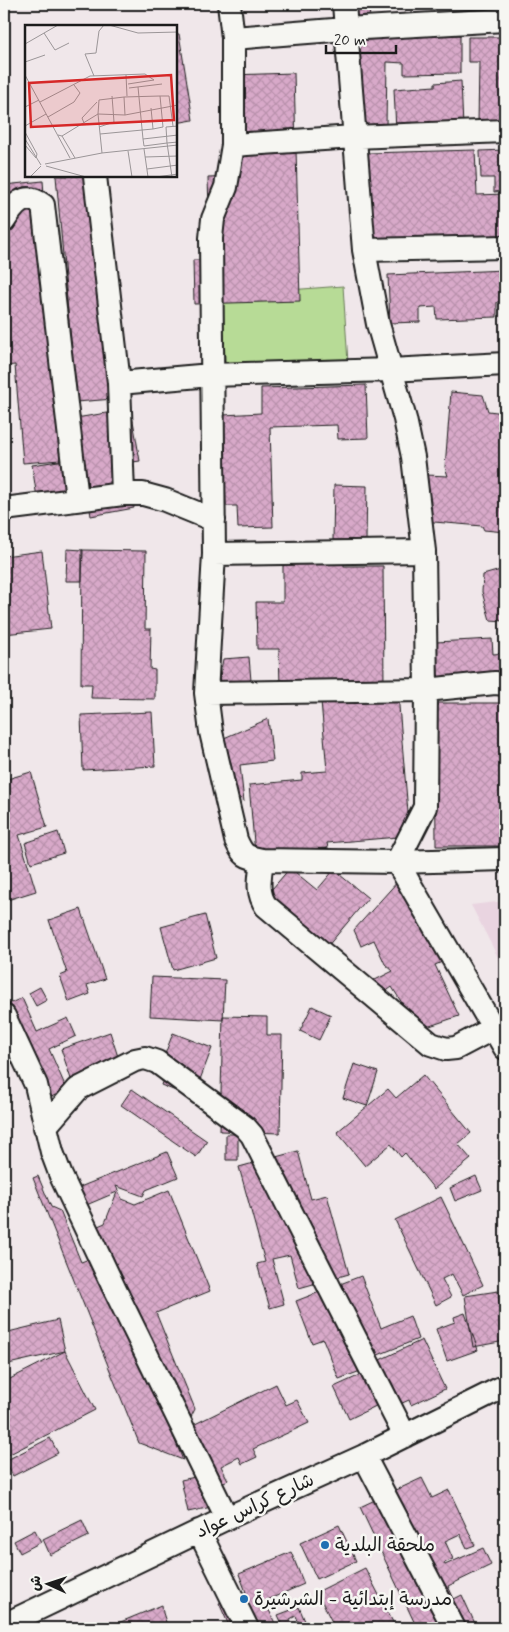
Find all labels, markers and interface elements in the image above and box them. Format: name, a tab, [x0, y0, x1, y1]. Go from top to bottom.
scale bar	[326, 22, 396, 54]
inset map	[25, 25, 178, 178]
text: 20 m	[334, 31, 366, 51]
street label: شارع كراس عواد	[192, 1468, 318, 1544]
place label: ملحقة البلدية	[335, 1533, 435, 1558]
marker: ملحقة البلدية	[319, 1539, 331, 1551]
north arrow	[22, 1560, 72, 1610]
text: ش	[27, 1575, 45, 1592]
place label: مدرسة إبتدائية - الشرشيرة	[254, 1587, 452, 1612]
marker: مدرسة إبتدائية - الشرشيرة	[238, 1593, 250, 1605]

